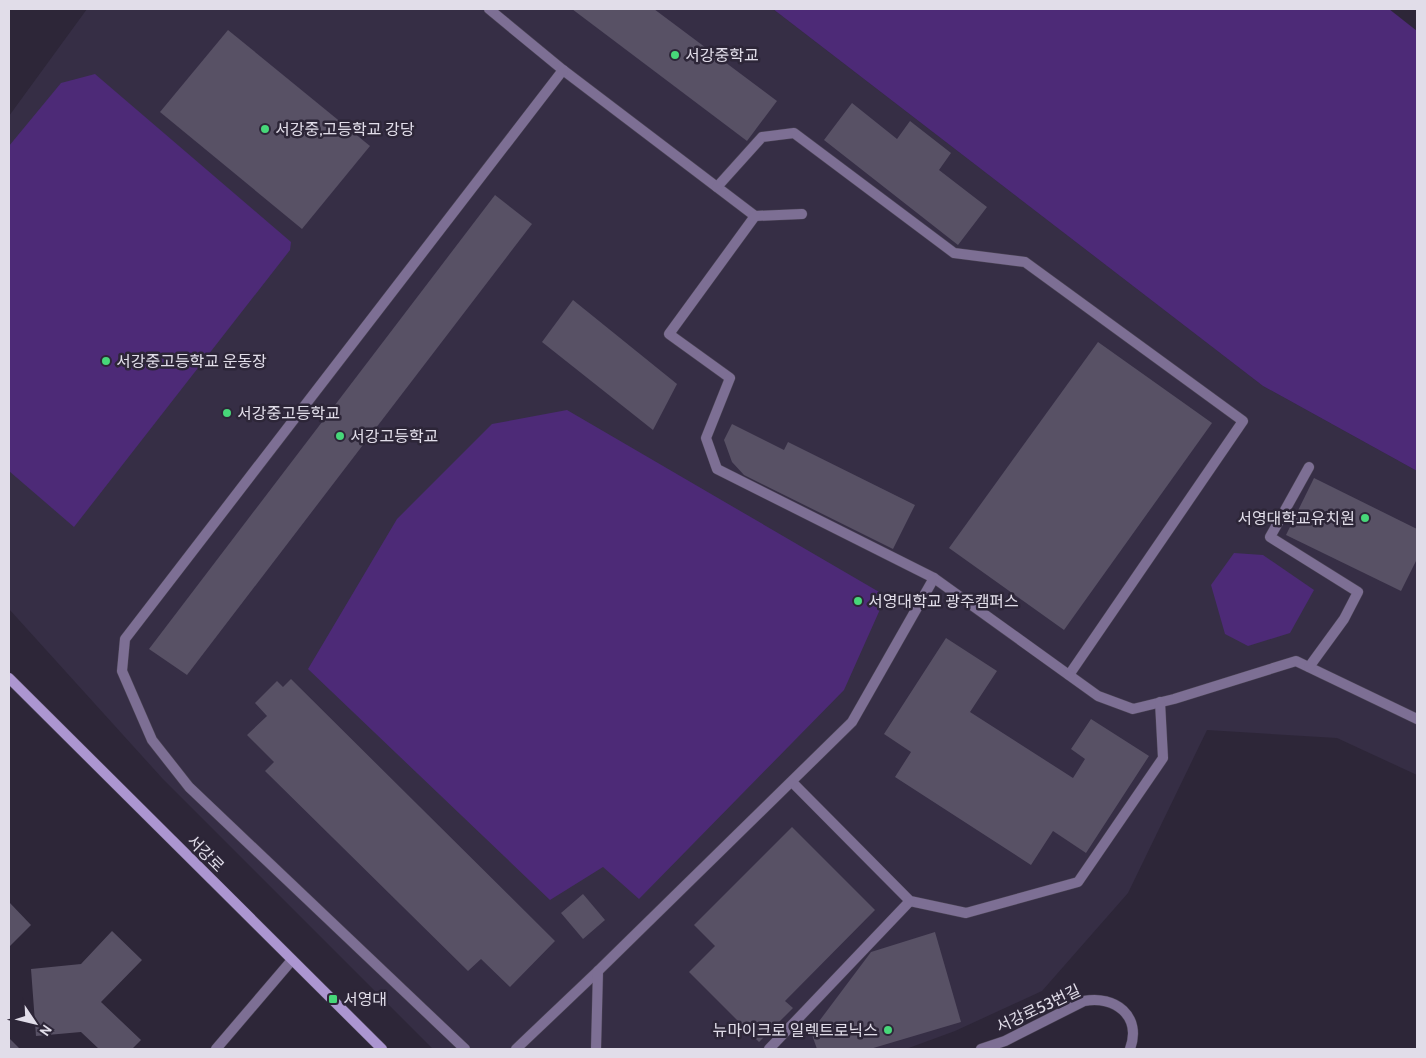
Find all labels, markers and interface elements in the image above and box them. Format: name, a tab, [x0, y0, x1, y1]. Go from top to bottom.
place label: 서강중학교	[685, 46, 759, 65]
marker: 서강중학교	[669, 49, 681, 61]
place label: 서강중,고등학교 강당	[275, 120, 415, 139]
marker: 서강중,고등학교 강당	[259, 123, 271, 135]
place label: 서강중고등학교 운동장	[116, 352, 267, 371]
marker: 서강중고등학교 운동장	[100, 355, 112, 367]
place label: 서강중고등학교	[237, 404, 340, 423]
marker: 서강중고등학교	[221, 407, 233, 419]
place label: 서강고등학교	[350, 427, 438, 446]
marker: 서강고등학교	[334, 430, 346, 442]
place label: 서영대학교유치원	[1237, 509, 1355, 528]
marker: 서영대학교유치원	[1359, 512, 1371, 524]
place label: 서영대학교 광주캠퍼스	[868, 592, 1019, 611]
marker: 서영대학교 광주캠퍼스	[852, 595, 864, 607]
street label: 서강로	[183, 831, 228, 876]
street label: 서강로53번길	[993, 981, 1083, 1036]
place label: 서영대	[343, 990, 387, 1009]
marker: 서영대	[327, 993, 339, 1005]
north arrow	[10, 998, 60, 1048]
text: N	[35, 1021, 56, 1040]
place label: 뉴마이크로 일렉트로닉스	[712, 1021, 878, 1040]
marker: 뉴마이크로 일렉트로닉스	[882, 1024, 894, 1036]

